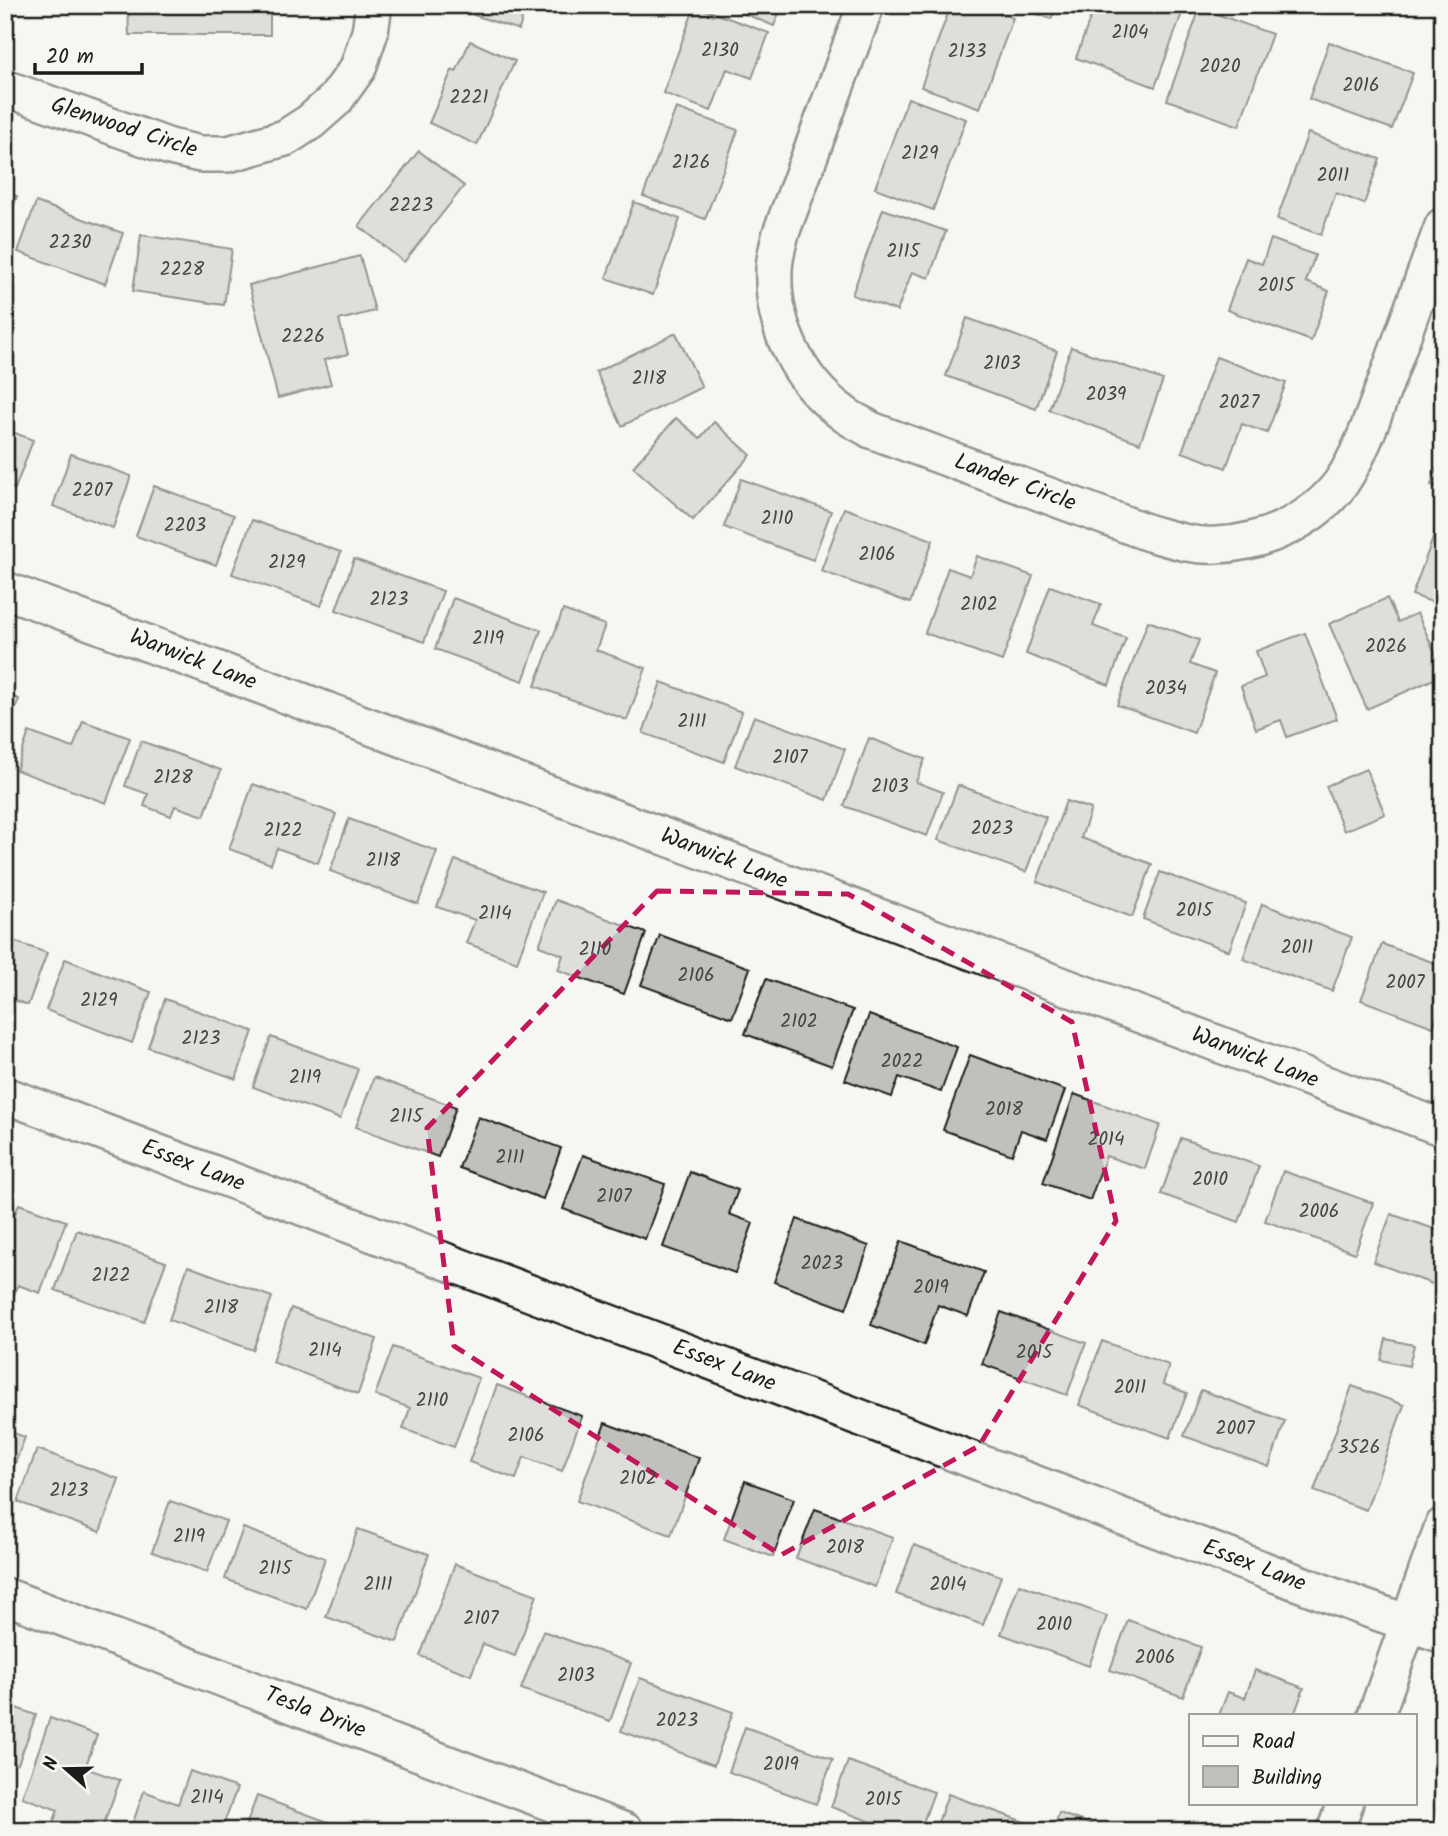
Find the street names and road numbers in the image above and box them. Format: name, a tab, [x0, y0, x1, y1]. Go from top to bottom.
street label: Glenwood Circle	[46, 87, 202, 169]
street label: Lander Circle	[949, 444, 1081, 522]
street label: Warwick Lane	[124, 619, 262, 701]
street label: Warwick Lane	[655, 818, 793, 900]
street label: Warwick Lane	[1186, 1017, 1324, 1099]
street label: Essex Lane	[136, 1130, 250, 1202]
street label: Essex Lane	[667, 1330, 781, 1402]
street label: Essex Lane	[1197, 1530, 1311, 1602]
street label: Tesla Drive	[259, 1677, 371, 1749]

